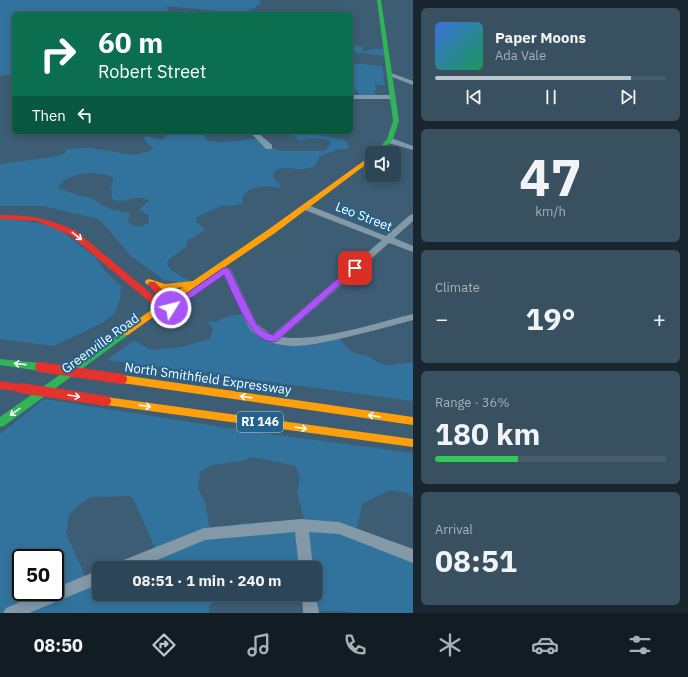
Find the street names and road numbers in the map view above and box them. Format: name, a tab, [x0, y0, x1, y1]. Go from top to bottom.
street label: Leo Street	[333, 198, 395, 235]
street label: Greenville Road	[58, 309, 143, 377]
street label: North Smithfield Expressway	[123, 358, 293, 399]
road number: RI 146	[237, 412, 283, 432]

